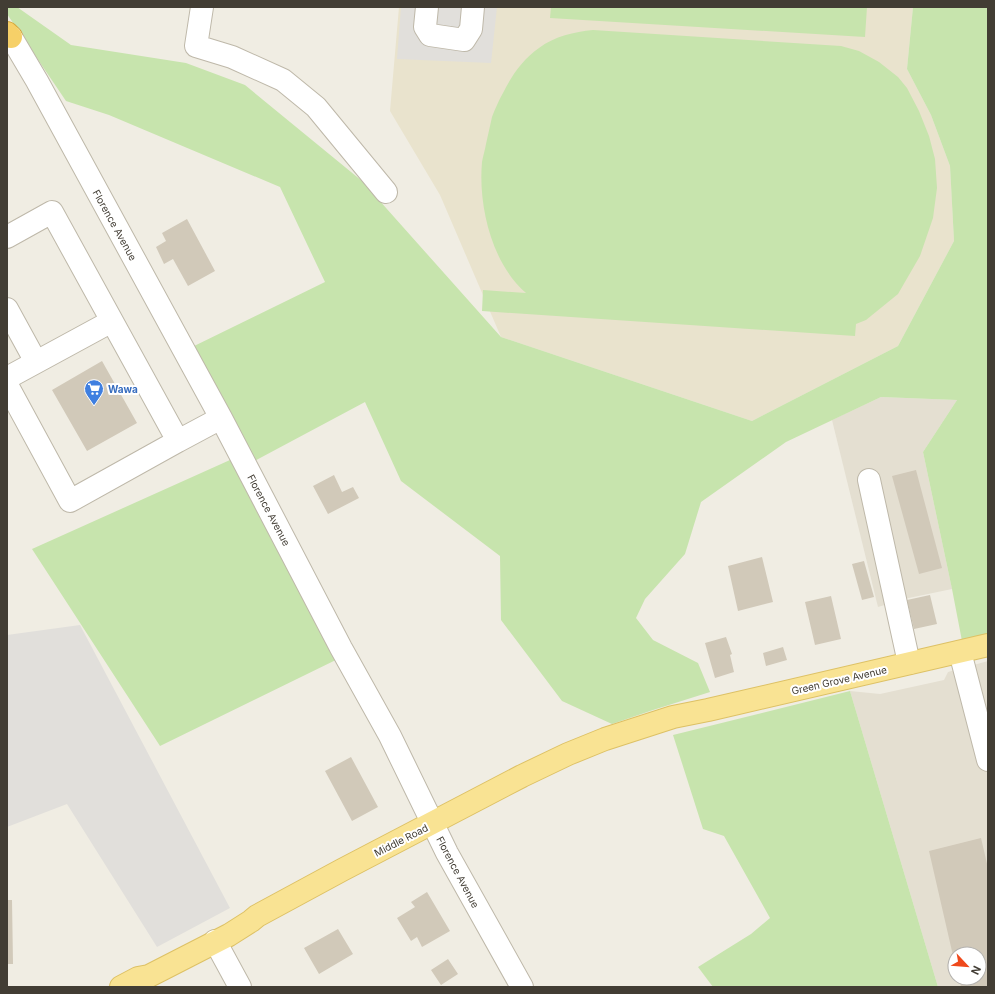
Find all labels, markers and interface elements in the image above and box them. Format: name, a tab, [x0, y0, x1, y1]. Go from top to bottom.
street label: Florence Avenue	[91, 187, 140, 263]
supermarket icon: Wawa	[83, 378, 105, 406]
place label: Wawa	[108, 383, 138, 395]
street label: Florence Avenue	[245, 472, 293, 548]
street label: Green Grove Avenue	[790, 663, 888, 697]
street label: Middle Road	[372, 821, 430, 859]
street label: Florence Avenue	[434, 834, 482, 910]
north arrow	[947, 946, 987, 986]
text: N	[968, 964, 984, 977]

